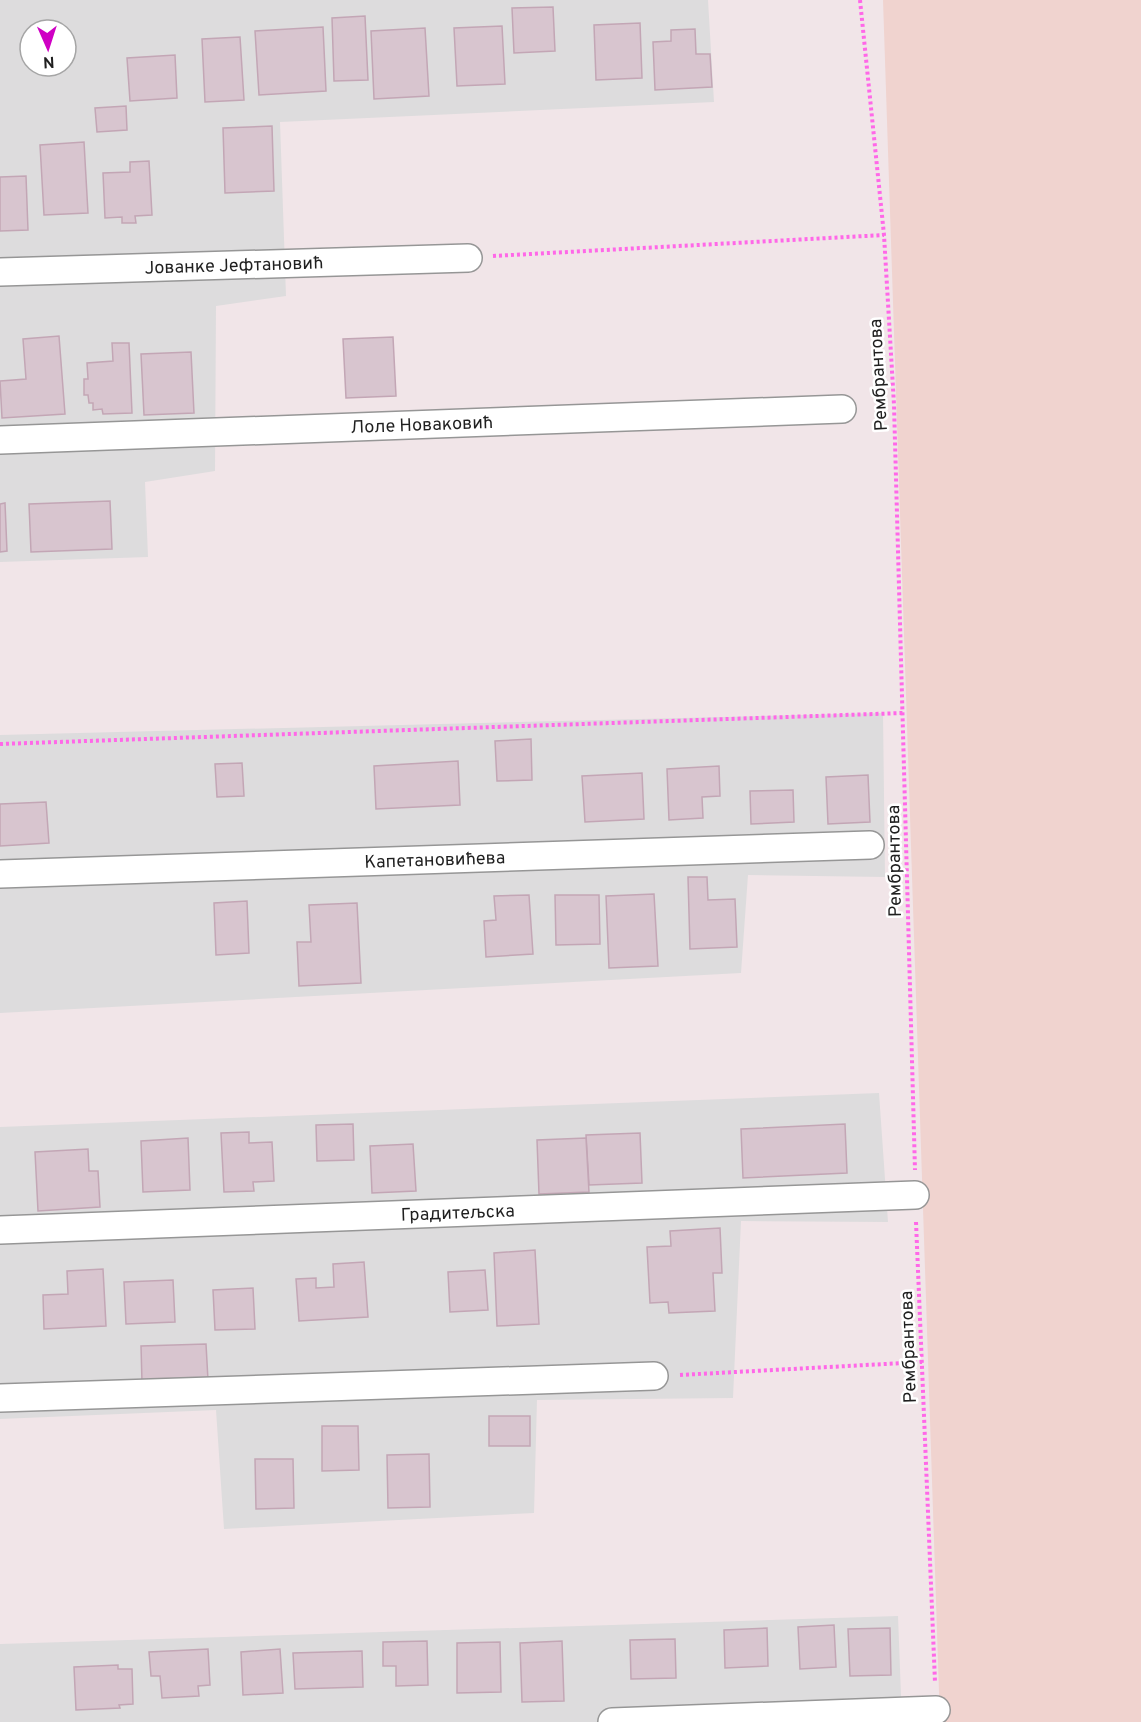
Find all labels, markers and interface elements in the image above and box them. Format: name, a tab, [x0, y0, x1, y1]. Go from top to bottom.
north arrow	[18, 18, 78, 78]
text: N	[42, 51, 55, 71]
street label: Јованке Јефтановић	[144, 252, 324, 281]
street label: Рембрантова	[865, 318, 894, 432]
street label: Лоле Новаковић	[350, 412, 494, 440]
street label: Рембрантова	[883, 805, 908, 917]
street label: Капетановићева	[364, 847, 506, 875]
street label: Градитељска	[400, 1200, 515, 1228]
street label: Рембрантова	[896, 1290, 923, 1404]

